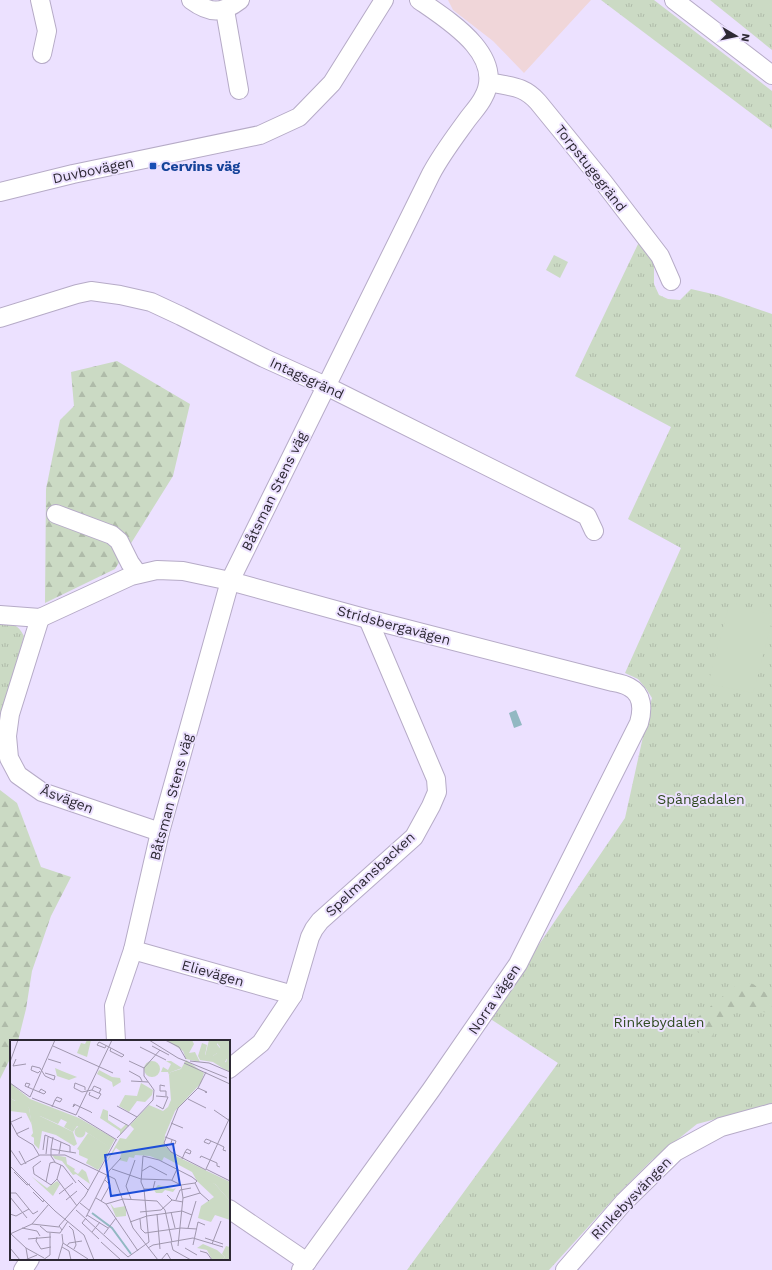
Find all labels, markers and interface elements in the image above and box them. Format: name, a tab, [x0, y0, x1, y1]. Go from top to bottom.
north arrow	[716, 16, 756, 56]
text: N	[738, 32, 752, 43]
street label: Torpstugegränd	[552, 121, 630, 215]
street label: Duvbovägen	[51, 154, 135, 186]
place label: Cervins väg	[161, 158, 240, 174]
marker: Cervins väg	[148, 161, 158, 171]
street label: Intagsgränd	[268, 354, 346, 402]
street label: Båtsman Stens väg	[238, 428, 310, 553]
street label: Stridsbergavägen	[335, 602, 453, 648]
street label: Båtsman Stens väg	[146, 731, 196, 862]
street label: Åsvägen	[38, 782, 96, 816]
park label: Spångadalen	[657, 791, 745, 807]
street label: Spelmansbacken	[322, 828, 418, 920]
street label: Elievägen	[180, 956, 246, 990]
street label: Norra vägen	[465, 961, 523, 1037]
park label: Rinkebydalen	[614, 1014, 704, 1030]
inset map	[10, 1040, 230, 1260]
street label: Rinkebysvängen	[588, 1154, 674, 1242]

